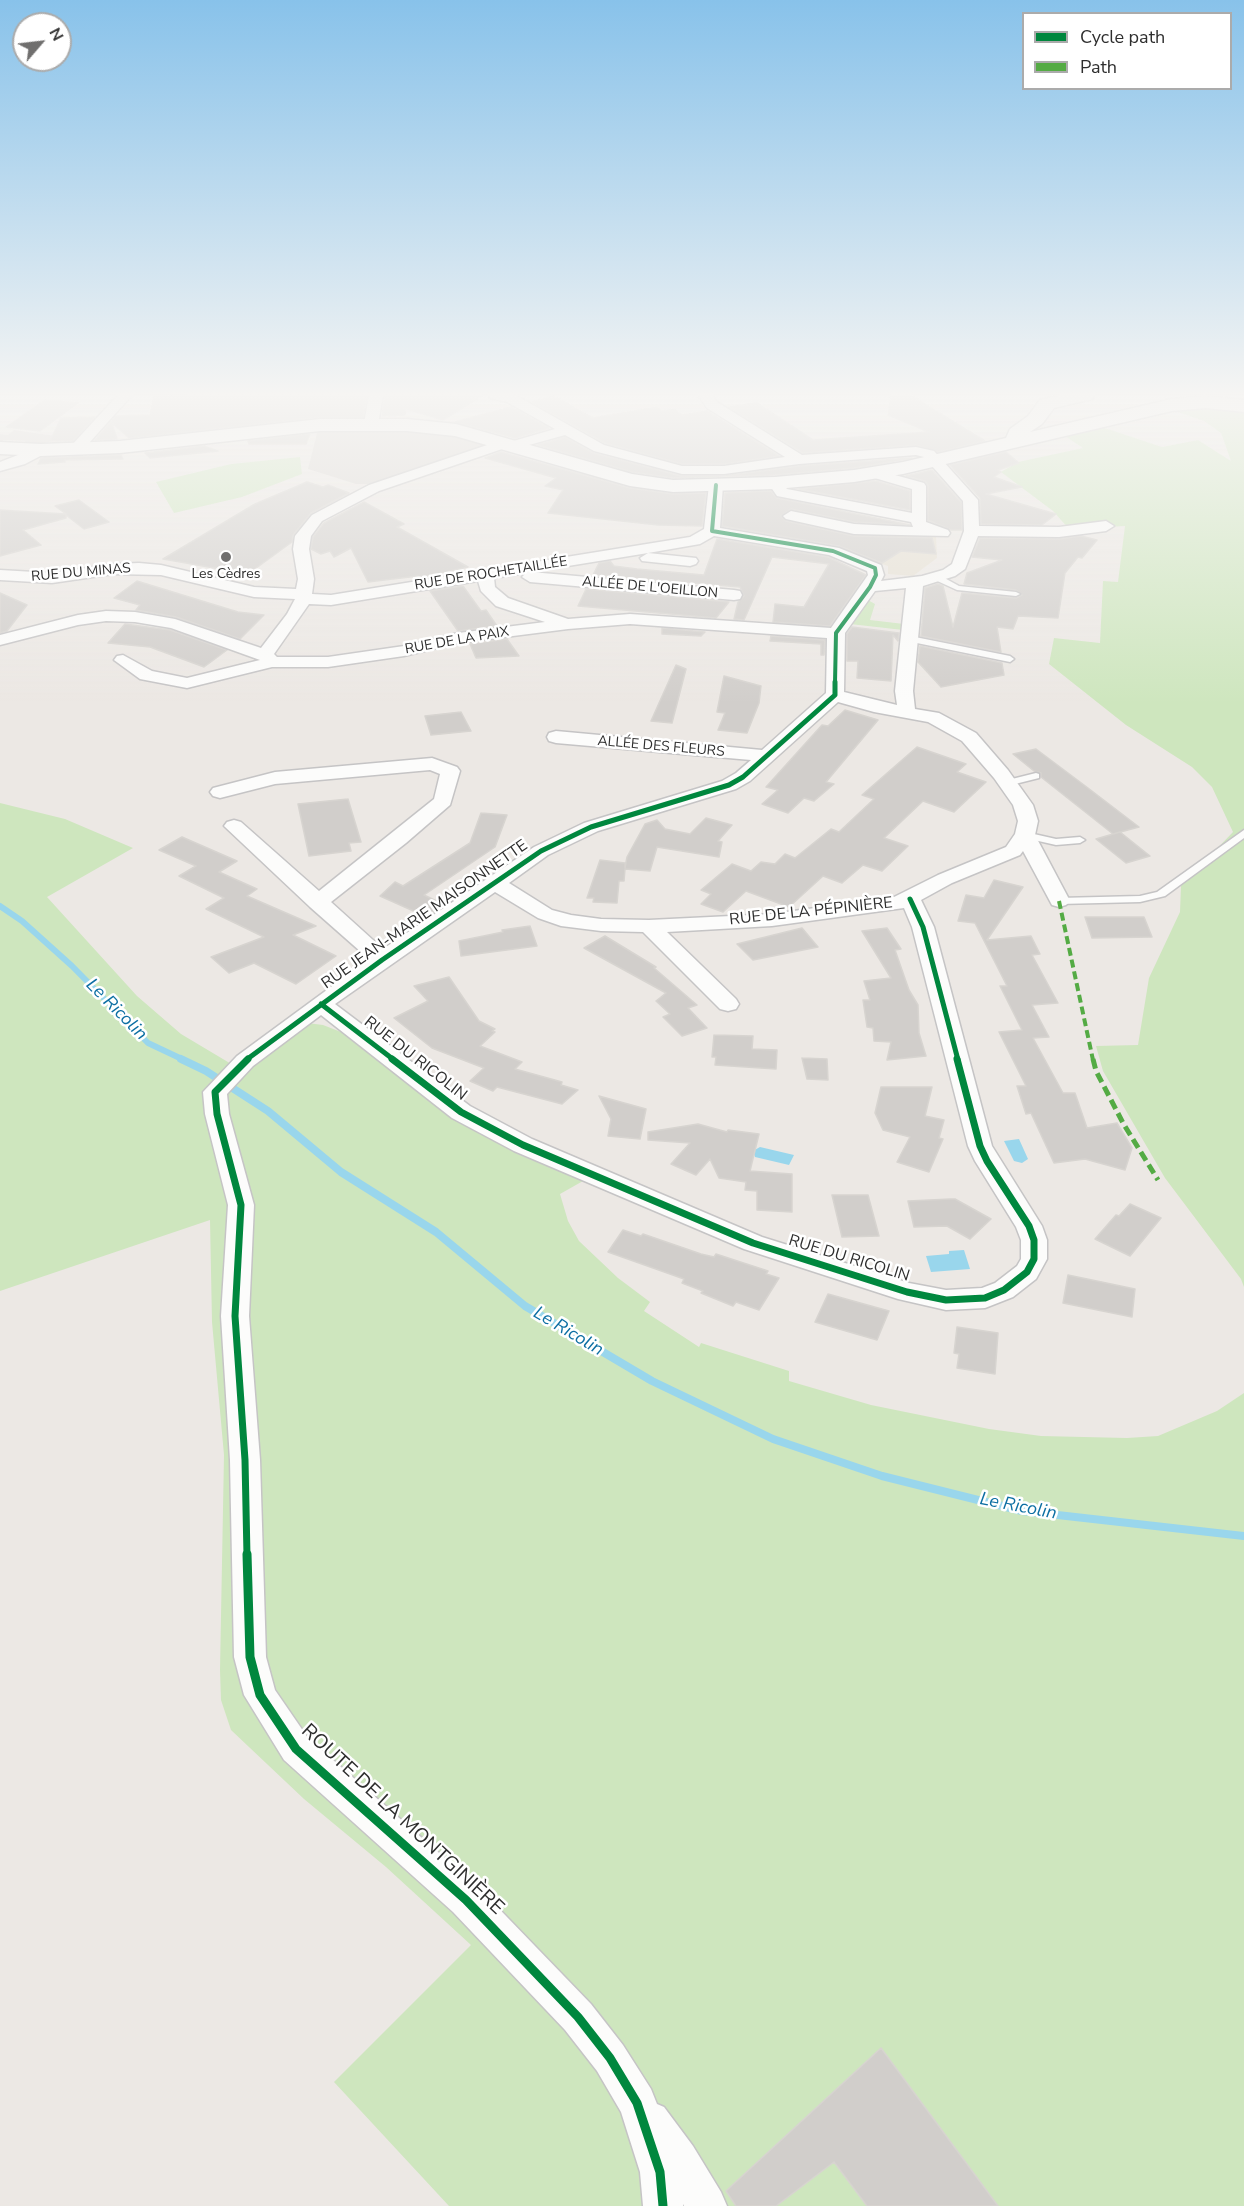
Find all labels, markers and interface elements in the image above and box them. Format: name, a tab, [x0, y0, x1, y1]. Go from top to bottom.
north arrow	[12, 12, 72, 72]
legend	[1022, 12, 1232, 90]
text: N	[44, 24, 69, 45]
text: Cycle path	[1080, 25, 1165, 49]
text: Path	[1080, 55, 1117, 79]
marker: Les Cèdres	[219, 550, 233, 564]
street label: RUE DE ROCHETAILLÉE	[414, 554, 568, 594]
street label: RUE DU MINAS	[30, 560, 132, 586]
place label: Les Cèdres	[192, 567, 260, 583]
street label: ALLÉE DE L'OEILLON	[581, 574, 719, 602]
street label: RUE DE LA PAIX	[404, 624, 510, 658]
street label: ALLÉE DES FLEURS	[597, 733, 725, 761]
street label: RUE JEAN-MARIE MAISONNETTE	[318, 836, 532, 994]
street label: RUE DE LA PÉPINIÈRE	[728, 894, 894, 930]
water label: Le Ricolin	[81, 975, 151, 1045]
street label: RUE DU RICOLIN	[360, 1013, 470, 1105]
street label: RUE DU RICOLIN	[786, 1231, 912, 1287]
water label: Le Ricolin	[529, 1303, 607, 1361]
water label: Le Ricolin	[978, 1489, 1058, 1525]
street label: ROUTE DE LA MONTGINIÈRE	[296, 1720, 508, 1920]

